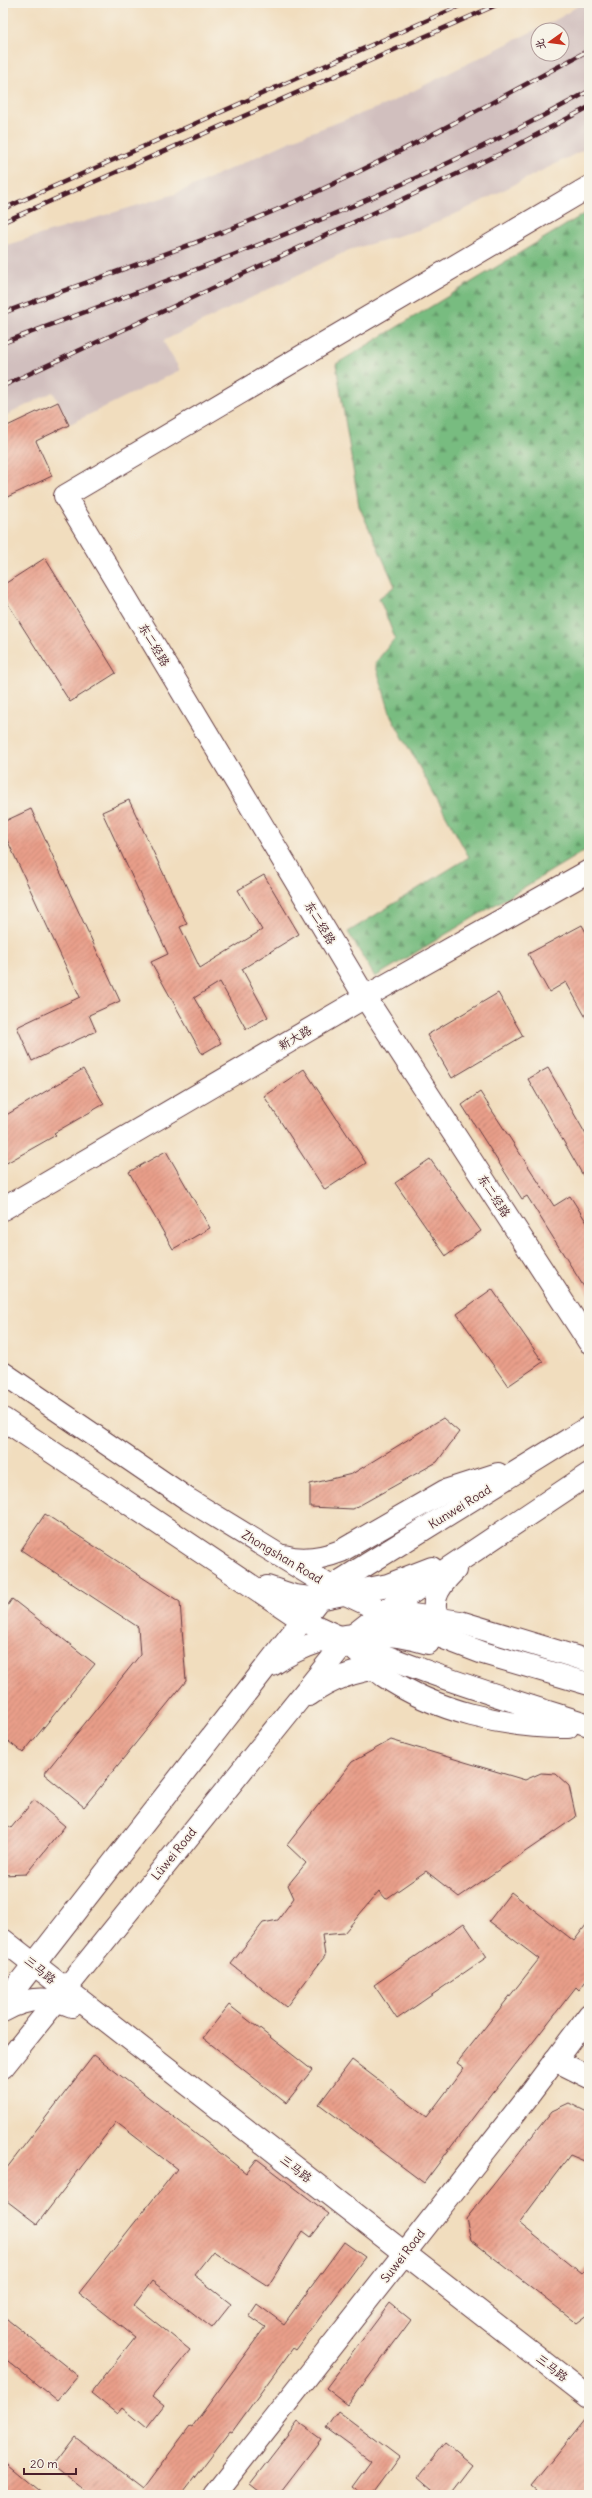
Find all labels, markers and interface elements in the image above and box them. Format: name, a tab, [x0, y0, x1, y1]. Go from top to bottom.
north arrow	[530, 22, 570, 62]
text: 北	[532, 37, 548, 51]
street label: 东二经路	[136, 620, 173, 669]
street label: 东二经路	[302, 898, 339, 947]
street label: 新大路	[275, 1022, 314, 1053]
street label: 东二经路	[475, 1172, 514, 1220]
street label: Kunwei Road	[426, 1481, 494, 1532]
street label: Zhongshan Road	[239, 1527, 325, 1587]
street label: Lüwei Road	[148, 1824, 199, 1883]
street label: 三马路	[22, 1952, 59, 1987]
street label: 三马路	[278, 2152, 315, 2186]
street label: Suwei Road	[377, 2226, 428, 2285]
street label: 三马路	[534, 2351, 571, 2385]
scale bar	[24, 2450, 76, 2476]
text: 20 m	[30, 2456, 58, 2471]

